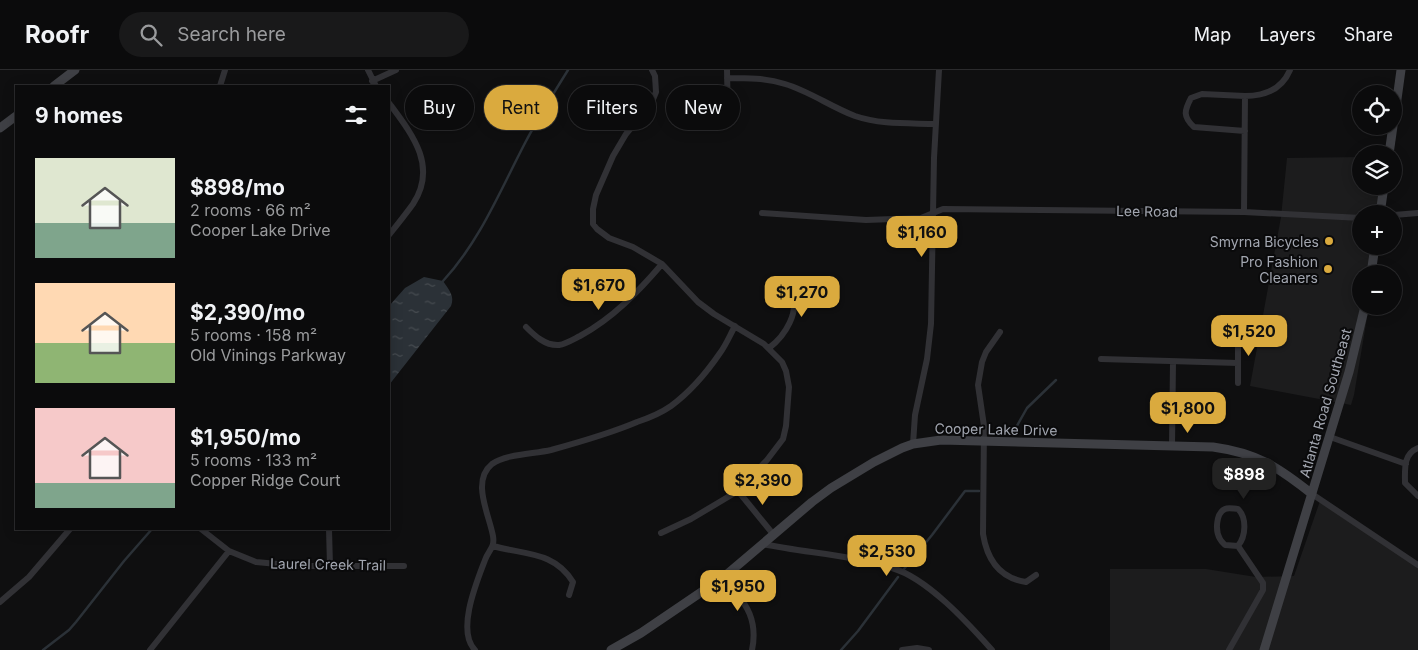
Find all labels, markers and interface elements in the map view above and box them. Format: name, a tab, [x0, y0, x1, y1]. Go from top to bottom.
search box	[119, 12, 469, 57]
text: Roofr	[25, 20, 89, 49]
icon: search	[137, 21, 165, 49]
text: Search here	[177, 23, 286, 46]
text: Map	[1194, 24, 1231, 45]
text: Layers	[1259, 24, 1316, 45]
text: Share	[1344, 24, 1393, 45]
chip: Buy	[405, 85, 474, 130]
chip: Rent	[484, 85, 558, 130]
chip: Filters	[568, 85, 656, 130]
chip: New	[666, 85, 740, 130]
map controls	[1352, 85, 1402, 315]
button: locate	[1352, 85, 1402, 135]
icon: filters	[342, 101, 370, 129]
text: 9 homes	[35, 103, 123, 128]
button: layers	[1352, 145, 1402, 195]
text: $898/mo	[190, 175, 285, 200]
icon: home	[75, 178, 135, 238]
text: 2 rooms · 66 m²	[190, 200, 311, 220]
street label: Lee Road	[1116, 202, 1178, 220]
button: +	[1352, 205, 1402, 255]
pin: $1,160	[881, 216, 963, 258]
text: Cooper Lake Drive	[190, 220, 331, 240]
text: $1,160	[897, 222, 947, 242]
place label: Smyrna Bicycles	[1210, 233, 1319, 250]
marker: Smyrna Bicycles	[1323, 235, 1335, 247]
place label: Pro Fashion Cleaners	[1240, 253, 1318, 286]
marker: Pro Fashion Cleaners	[1322, 263, 1334, 275]
button: −	[1352, 265, 1402, 315]
pin: $1,670	[558, 268, 640, 311]
text: $1,670	[573, 275, 625, 295]
pin: $1,270	[761, 276, 843, 318]
text: $1,270	[776, 282, 828, 302]
text: $2,390/mo	[190, 300, 305, 325]
icon: home	[75, 303, 135, 363]
pin: $1,520	[1208, 314, 1290, 357]
text: $1,520	[1222, 321, 1276, 341]
text: 5 rooms · 158 m²	[190, 325, 317, 345]
street label: Atlanta Road Southeast	[1296, 326, 1355, 480]
text: Old Vinings Parkway	[190, 345, 346, 365]
pin: $1,800	[1147, 392, 1229, 434]
text: $1,800	[1161, 398, 1215, 418]
street label: Cooper Lake Drive	[934, 419, 1058, 439]
text: $1,950/mo	[190, 425, 301, 450]
icon: home	[75, 428, 135, 488]
text: 5 rooms · 133 m²	[190, 450, 317, 470]
pin: $898	[1214, 458, 1274, 500]
pin: $2,390	[722, 464, 804, 506]
text: $898	[1223, 464, 1265, 484]
text: Copper Ridge Court	[190, 470, 341, 490]
text: $2,390	[734, 470, 792, 490]
pin: $2,530	[846, 534, 928, 577]
text: $2,530	[858, 541, 916, 561]
street label: Laurel Creek Trail	[270, 554, 386, 574]
pin: $1,950	[697, 570, 779, 612]
text: $1,950	[711, 576, 765, 596]

